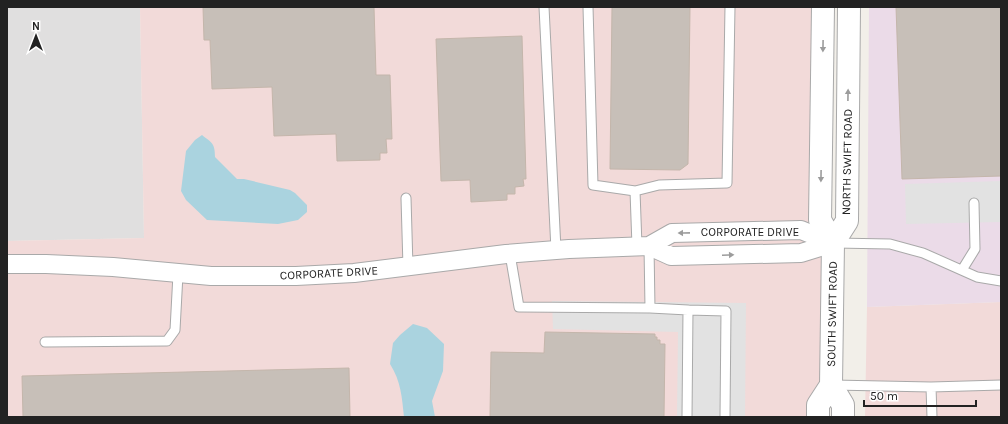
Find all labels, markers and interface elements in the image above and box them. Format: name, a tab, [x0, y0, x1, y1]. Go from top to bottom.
north arrow	[16, 16, 56, 56]
text: N	[32, 20, 40, 33]
one-way arrow	[820, 40, 826, 53]
one-way arrow	[845, 88, 851, 101]
street label: NORTH SWIFT ROAD	[839, 109, 855, 215]
one-way arrow	[818, 170, 824, 183]
street label: CORPORATE DRIVE	[701, 225, 799, 239]
one-way arrow	[677, 230, 690, 236]
one-way arrow	[722, 251, 734, 258]
street label: SOUTH SWIFT ROAD	[824, 261, 840, 367]
street label: CORPORATE DRIVE	[280, 263, 378, 283]
scale bar	[864, 382, 976, 408]
text: 50 m	[870, 389, 898, 403]

